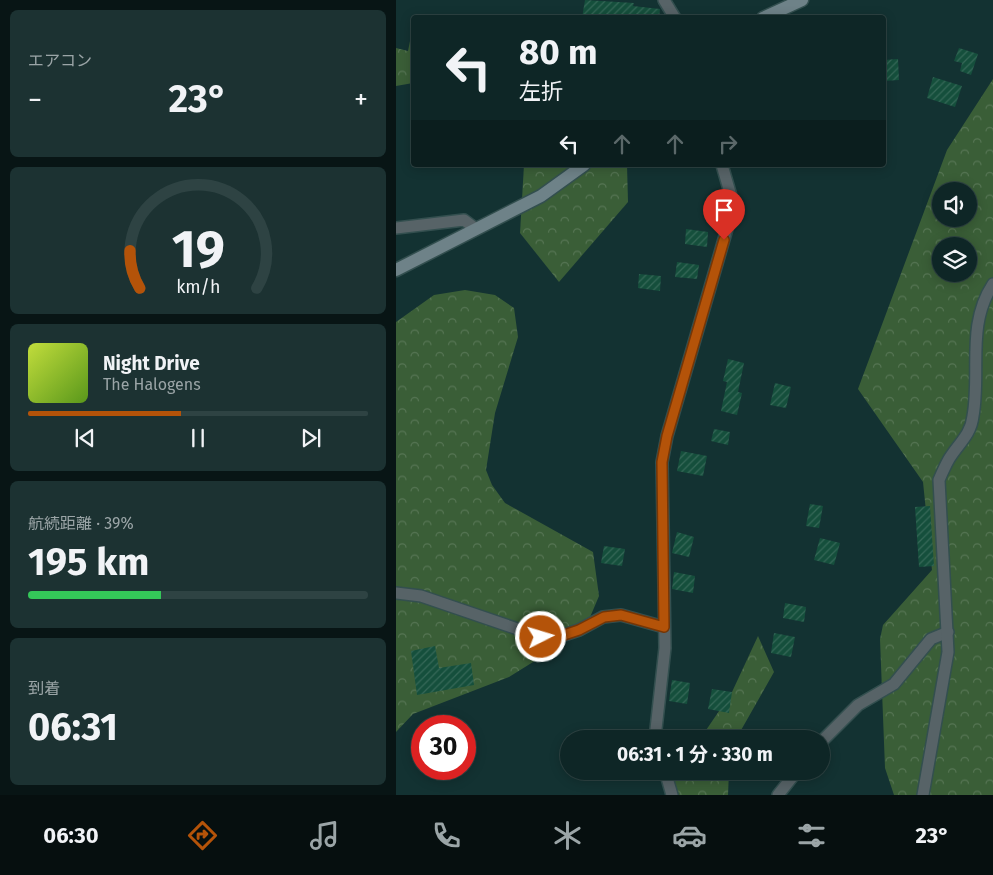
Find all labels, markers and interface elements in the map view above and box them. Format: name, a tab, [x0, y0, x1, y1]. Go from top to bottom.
text: 80 m	[519, 31, 598, 73]
icon: left	[436, 35, 501, 100]
text: エアコン	[28, 51, 92, 70]
text: 23°	[169, 76, 228, 122]
text: 左折	[519, 78, 563, 105]
text: −	[28, 83, 42, 116]
text: +	[354, 83, 368, 116]
icon: left	[555, 130, 583, 158]
icon: ahead	[608, 130, 636, 158]
icon: ahead	[661, 130, 689, 158]
icon: right	[714, 130, 742, 158]
map controls	[932, 182, 977, 282]
button: sound	[932, 182, 977, 227]
pin	[703, 189, 745, 240]
icon: arrive	[710, 196, 738, 224]
text: 19	[171, 218, 225, 281]
button: layers	[932, 237, 977, 282]
text: km/h	[176, 276, 220, 298]
text: Night Drive	[103, 352, 200, 375]
text: The Halogens	[103, 375, 201, 394]
icon: previous	[71, 424, 99, 452]
icon: pause	[184, 424, 212, 452]
icon: next	[297, 424, 325, 452]
text: 航続距離 · 39%	[28, 514, 134, 533]
text: 195 km	[28, 539, 149, 585]
position arrow	[514, 610, 566, 662]
text: 到着	[28, 679, 60, 698]
text: 06:31	[28, 704, 118, 750]
speed limit sign: 30	[411, 715, 476, 780]
text: 06:31 · 1 分 · 330 m	[617, 743, 773, 766]
icon: directions	[185, 818, 220, 853]
icon: music	[307, 818, 342, 853]
icon: phone	[429, 818, 464, 853]
icon: climate	[550, 818, 585, 853]
icon: car	[672, 818, 707, 853]
icon: filters	[794, 818, 829, 853]
text: 06:30	[43, 822, 99, 849]
text: 23°	[915, 822, 950, 849]

